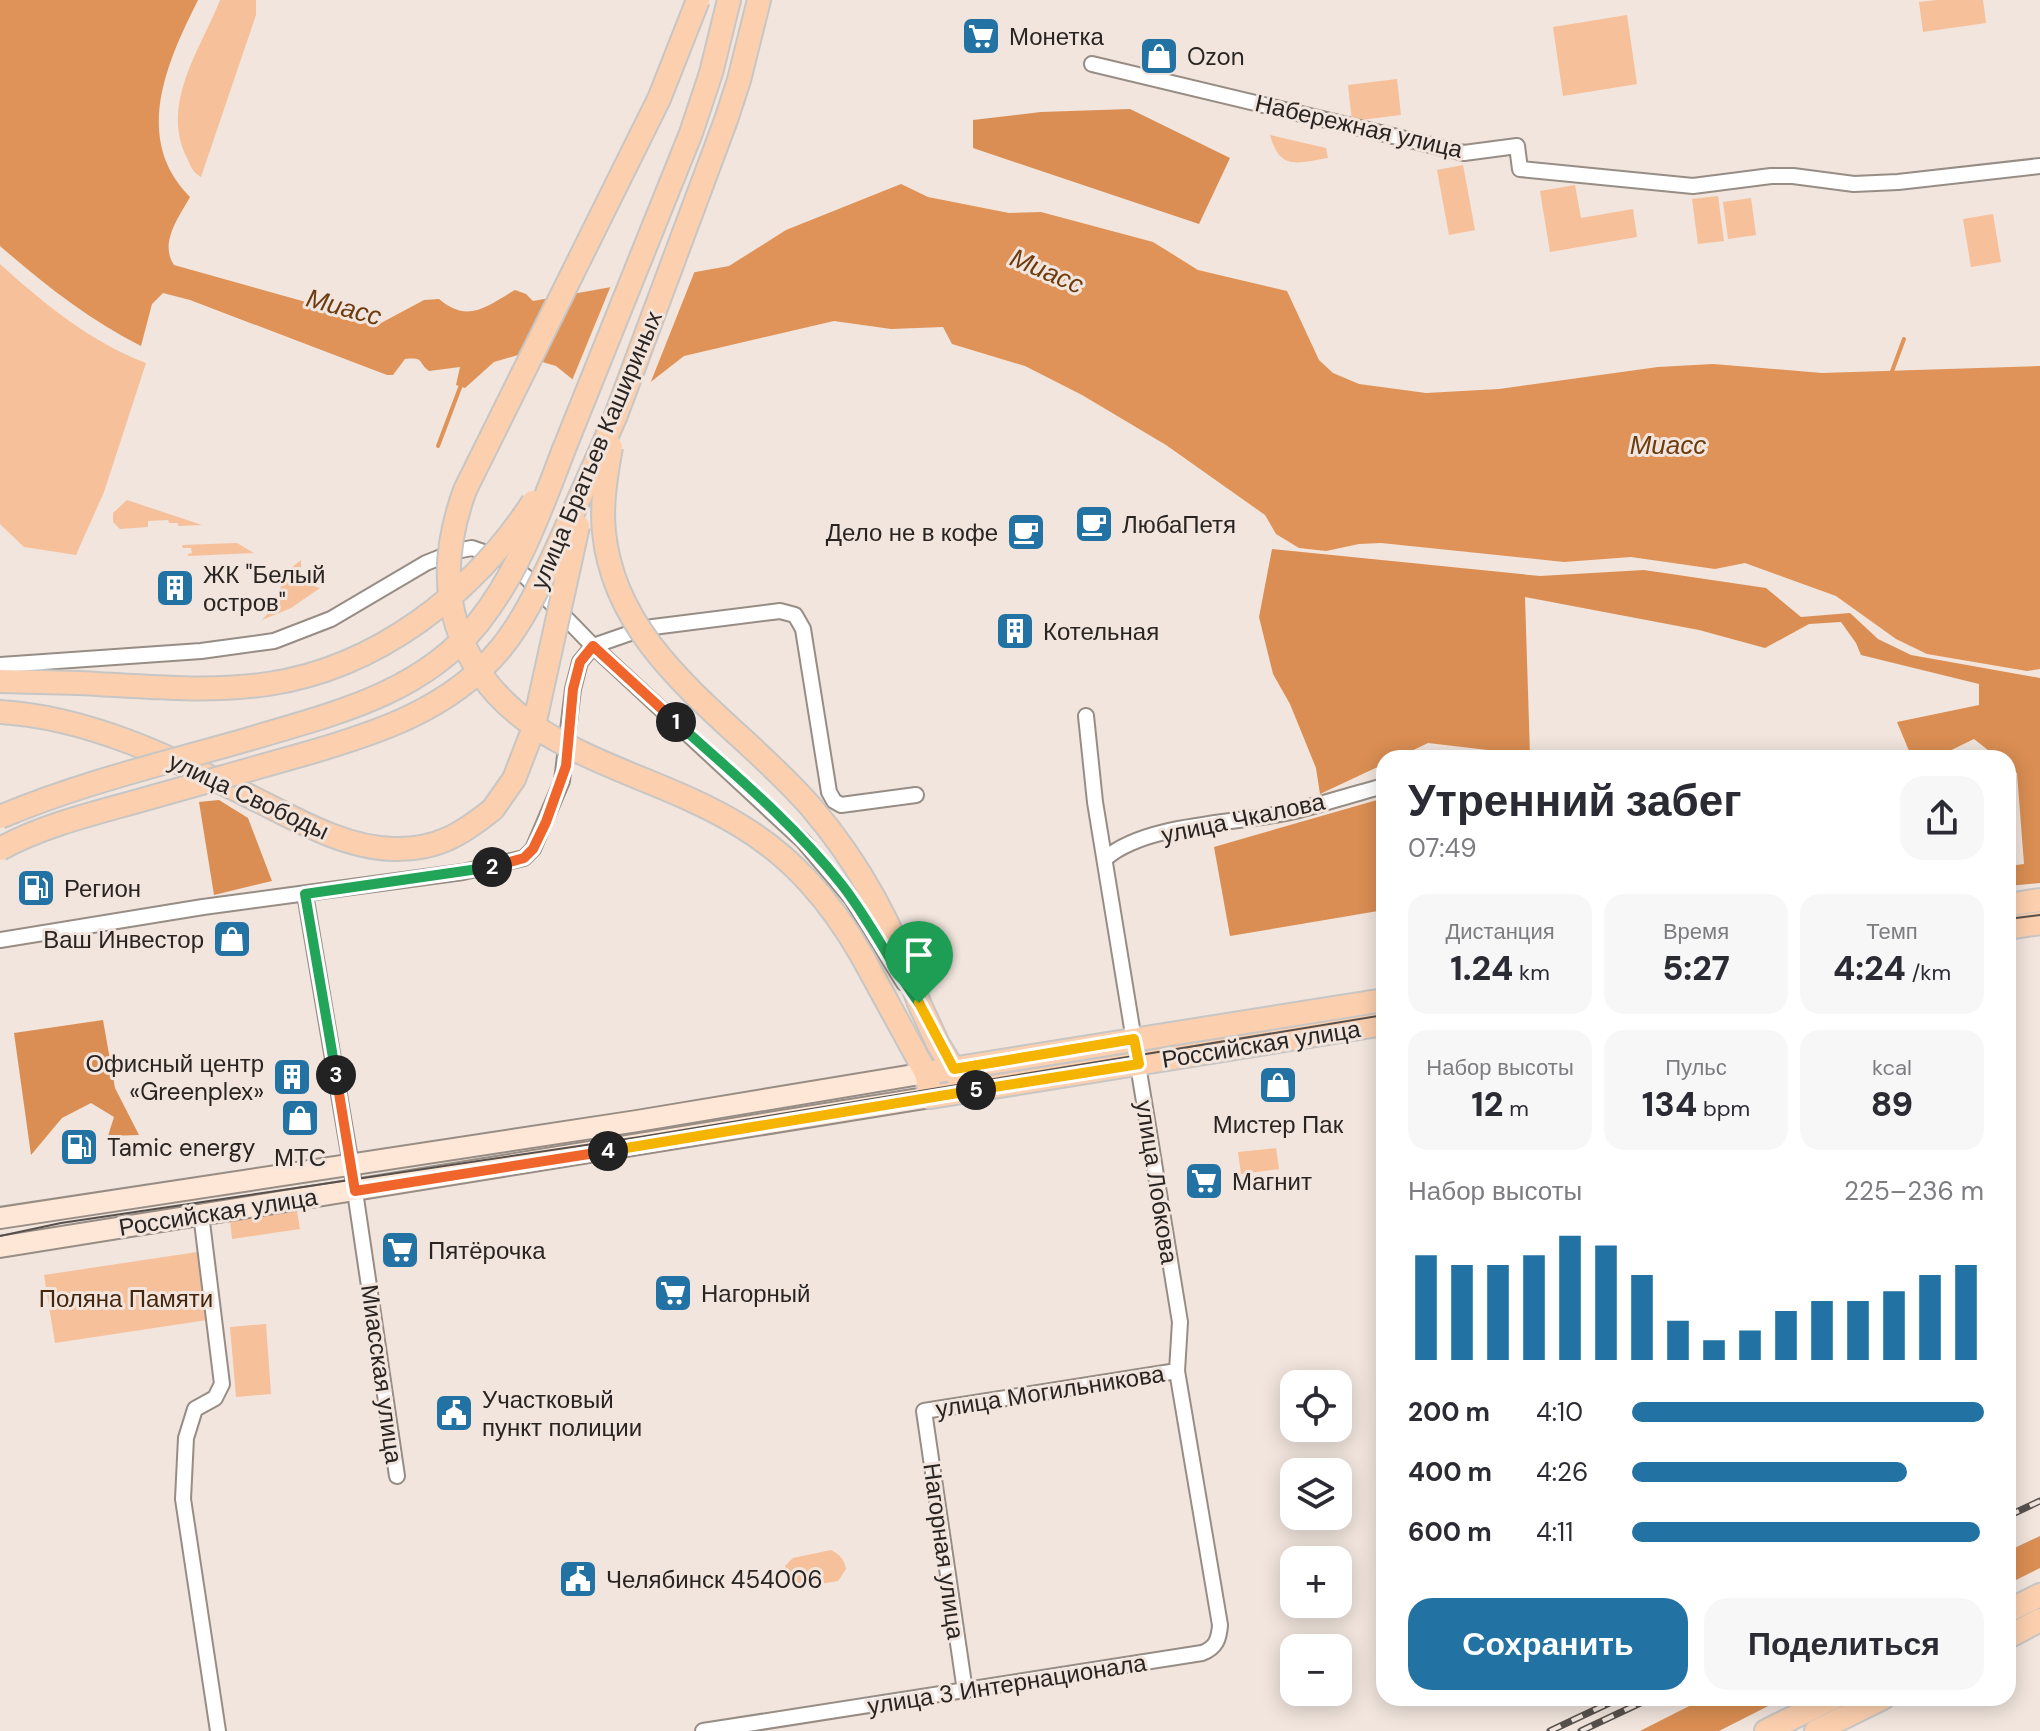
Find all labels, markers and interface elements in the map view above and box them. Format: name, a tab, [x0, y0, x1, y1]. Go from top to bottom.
supermarket icon: Монетка	[960, 15, 1002, 57]
place label: Монетка	[1009, 21, 1104, 52]
shop icon: Ozon	[1138, 35, 1180, 77]
place label: Ozon	[1187, 41, 1245, 72]
street label: Набережная улица	[1252, 87, 1466, 165]
water label: Миасс	[1005, 240, 1089, 302]
water label: Миасс	[303, 281, 385, 333]
street label: улица Братьев Кашириных	[523, 306, 669, 594]
water label: Миасс	[1630, 428, 1706, 462]
cafe icon: ЛюбаПетя	[1073, 503, 1115, 545]
place label: ЛюбаПетя	[1122, 509, 1236, 540]
cafe icon: Дело не в кофе	[1005, 511, 1047, 553]
place label: Дело не в кофе	[826, 517, 998, 548]
place label: ЖК "Белый остров"	[203, 559, 325, 618]
building icon: ЖК "Белый остров"	[154, 567, 196, 609]
building icon: Котельная	[994, 610, 1036, 652]
place label: Котельная	[1043, 616, 1159, 647]
pin: 1	[656, 702, 696, 742]
text: 1	[672, 707, 680, 736]
street label: улица Свободы	[164, 745, 334, 847]
text: Утренний забег	[1408, 772, 1741, 830]
button: share	[1900, 776, 1984, 860]
street label: улица Чкалова	[1158, 785, 1328, 850]
text: 07:49	[1408, 831, 1477, 865]
pin: 2	[472, 847, 512, 887]
text: 2	[486, 852, 498, 881]
fuel station icon: Регион	[15, 867, 57, 909]
place label: Регион	[64, 873, 141, 904]
text: Дистанция	[1445, 917, 1555, 946]
text: Время	[1663, 917, 1729, 946]
text: Темп	[1866, 917, 1918, 946]
shop icon: Ваш Инвестор	[211, 918, 253, 960]
pin	[885, 921, 953, 1003]
place label: Ваш Инвестор	[43, 924, 204, 955]
icon: arrive	[897, 933, 941, 977]
text: 1.24	[1450, 946, 1513, 991]
text: 5:27	[1662, 946, 1730, 991]
text: 4:24	[1833, 946, 1906, 991]
text: km	[1513, 958, 1550, 987]
text: /km	[1906, 958, 1951, 987]
street label: Российская улица	[1159, 1013, 1363, 1075]
place label: Офисный центр «Greenplex»	[85, 1048, 264, 1107]
text: Набор высоты	[1426, 1053, 1574, 1082]
text: Пульс	[1665, 1053, 1727, 1082]
text: kcal	[1872, 1053, 1912, 1082]
pin: 3	[316, 1055, 356, 1095]
building icon: Офисный центр «Greenplex»	[271, 1056, 313, 1098]
text: 3	[329, 1060, 343, 1089]
shop icon: Мистер Пак	[1257, 1064, 1299, 1106]
pin: 5	[956, 1070, 996, 1110]
text: 5	[969, 1075, 983, 1104]
text: 12	[1471, 1082, 1503, 1127]
text: 134	[1642, 1082, 1697, 1127]
text: 89	[1871, 1082, 1913, 1127]
text: m	[1503, 1094, 1529, 1123]
text: bpm	[1697, 1094, 1750, 1123]
shop icon: МТС	[279, 1097, 321, 1139]
street label: улица Лобкова	[1129, 1098, 1185, 1267]
place label: Мистер Пак	[1213, 1109, 1344, 1140]
fuel station icon: Tamic energy	[58, 1126, 100, 1168]
pin: 4	[588, 1131, 628, 1171]
place label: Tamic energy	[107, 1132, 255, 1163]
text: 4	[601, 1136, 615, 1165]
place label: МТС	[274, 1142, 326, 1173]
supermarket icon: Магнит	[1183, 1160, 1225, 1202]
place label: Магнит	[1232, 1166, 1312, 1197]
text: Набор высоты	[1408, 1174, 1582, 1208]
text: 225–236 m	[1844, 1174, 1984, 1208]
street label: Российская улица	[116, 1181, 320, 1243]
supermarket icon: Пятёрочка	[379, 1229, 421, 1271]
place label: Пятёрочка	[428, 1235, 546, 1266]
supermarket icon: Нагорный	[652, 1272, 694, 1314]
place label: Нагорный	[701, 1278, 811, 1309]
street label: Миасская улица	[354, 1282, 410, 1466]
park label: Поляна Памяти	[39, 1283, 213, 1314]
street label: улица Могильникова	[933, 1358, 1167, 1424]
map controls	[1280, 1370, 1352, 1706]
button: locate	[1280, 1370, 1352, 1442]
place label: Участковый пункт полиции	[482, 1384, 642, 1443]
public building icon: Участковый пункт полиции	[433, 1392, 475, 1434]
text: 200 m	[1408, 1395, 1490, 1429]
text: 4:10	[1536, 1395, 1583, 1429]
text: 400 m	[1408, 1455, 1492, 1489]
text: 4:26	[1536, 1455, 1588, 1489]
button: layers	[1280, 1458, 1352, 1530]
street label: Нагорная улица	[916, 1461, 972, 1642]
text: 600 m	[1408, 1515, 1492, 1549]
text: 4:11	[1536, 1515, 1573, 1549]
button: +	[1280, 1546, 1352, 1618]
public building icon: Челябинск 454006	[557, 1558, 599, 1600]
place label: Челябинск 454006	[606, 1564, 823, 1595]
button: Сохранить	[1408, 1598, 1688, 1690]
button: Поделиться	[1704, 1598, 1984, 1690]
button: −	[1280, 1634, 1352, 1706]
street label: улица 3 Интернационала	[865, 1647, 1149, 1721]

